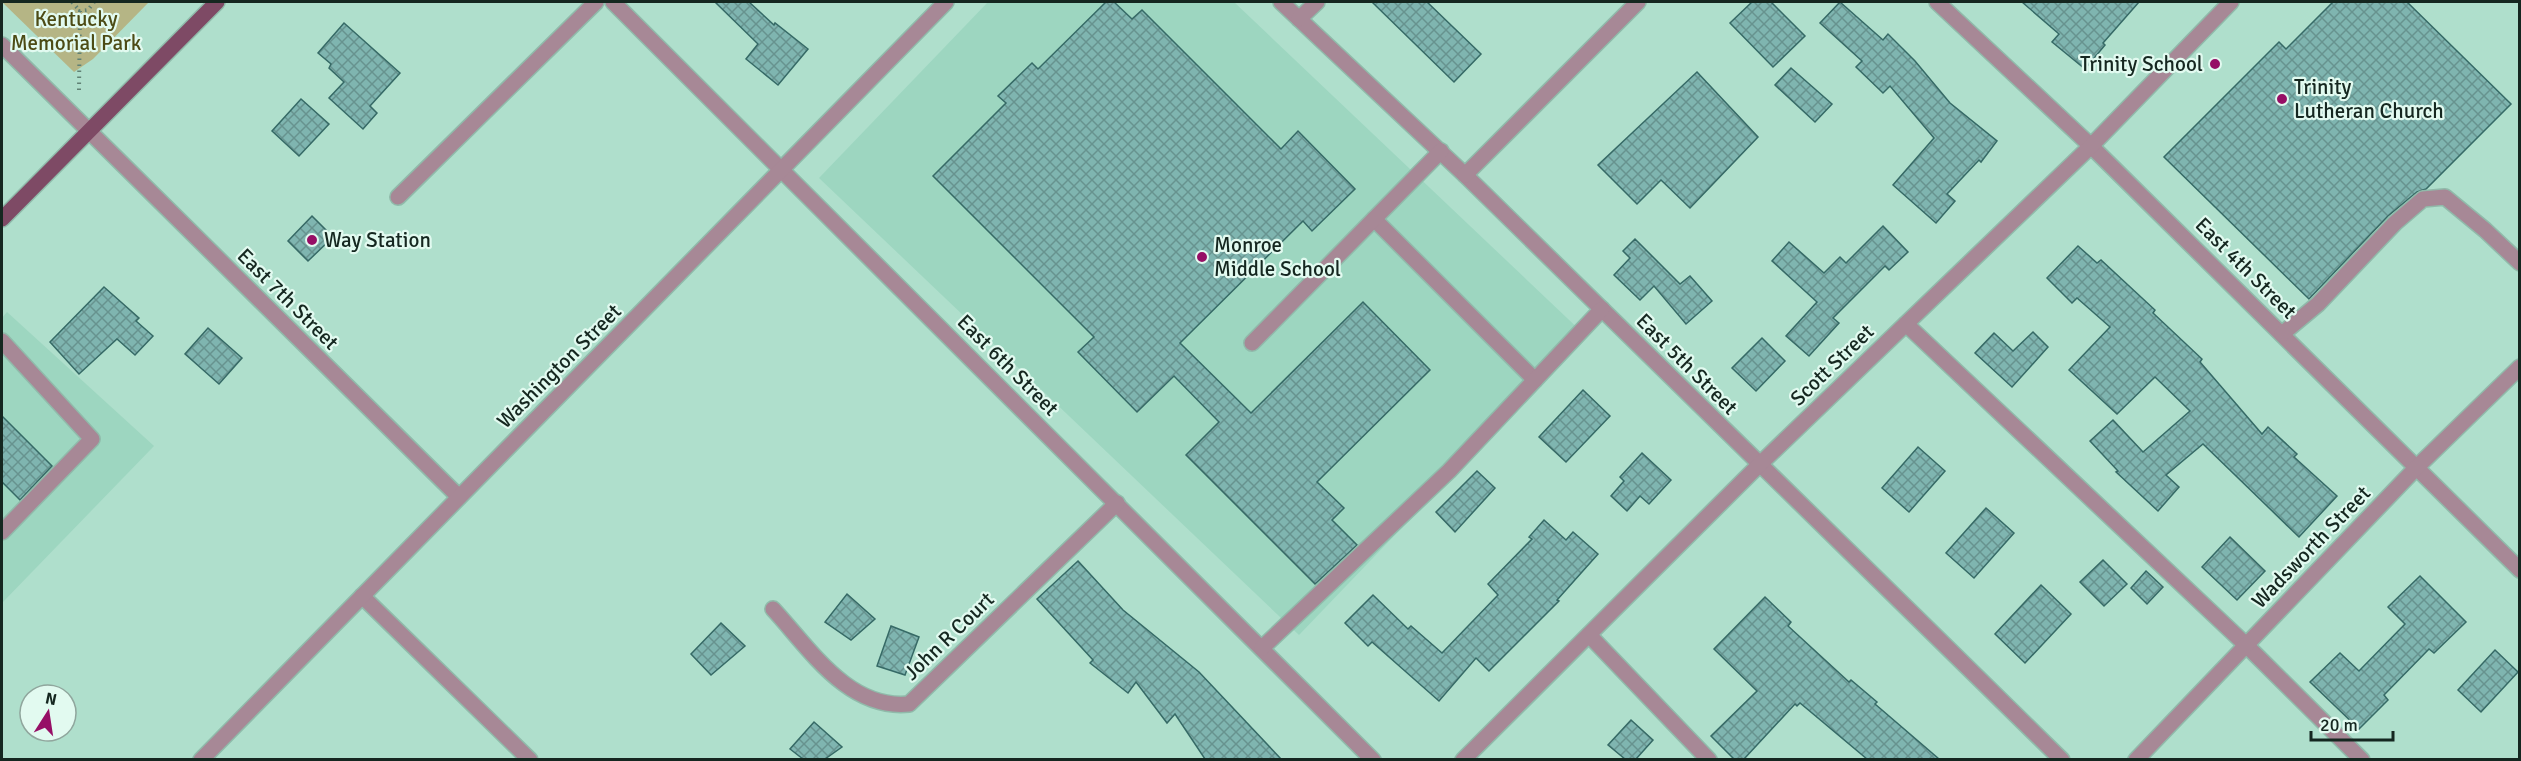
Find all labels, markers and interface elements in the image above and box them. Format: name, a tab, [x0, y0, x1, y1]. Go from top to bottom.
park label: Kentucky Memorial Park	[11, 6, 142, 56]
place label: Trinity School	[2080, 51, 2203, 77]
marker: Trinity School	[2208, 57, 2222, 71]
place label: Trinity Lutheran Church	[2294, 74, 2444, 124]
marker: Trinity Lutheran Church	[2275, 92, 2289, 106]
street label: East 4th Street	[2190, 212, 2302, 324]
place label: Way Station	[324, 227, 431, 253]
place label: Monroe Middle School	[1214, 232, 1341, 282]
marker: Way Station	[305, 233, 319, 247]
street label: East 7th Street	[232, 243, 344, 355]
marker: Monroe Middle School	[1195, 250, 1209, 264]
street label: Washington Street	[491, 298, 627, 434]
street label: East 5th Street	[1631, 308, 1743, 420]
street label: East 6th Street	[952, 309, 1064, 421]
street label: Scott Street	[1785, 319, 1879, 411]
street label: Wadsworth Street	[2246, 480, 2376, 614]
street label: John R Court	[898, 587, 1000, 685]
north arrow	[18, 683, 78, 743]
text: N	[43, 688, 58, 710]
scale bar	[2311, 704, 2394, 742]
text: 20 m	[2320, 714, 2358, 736]

